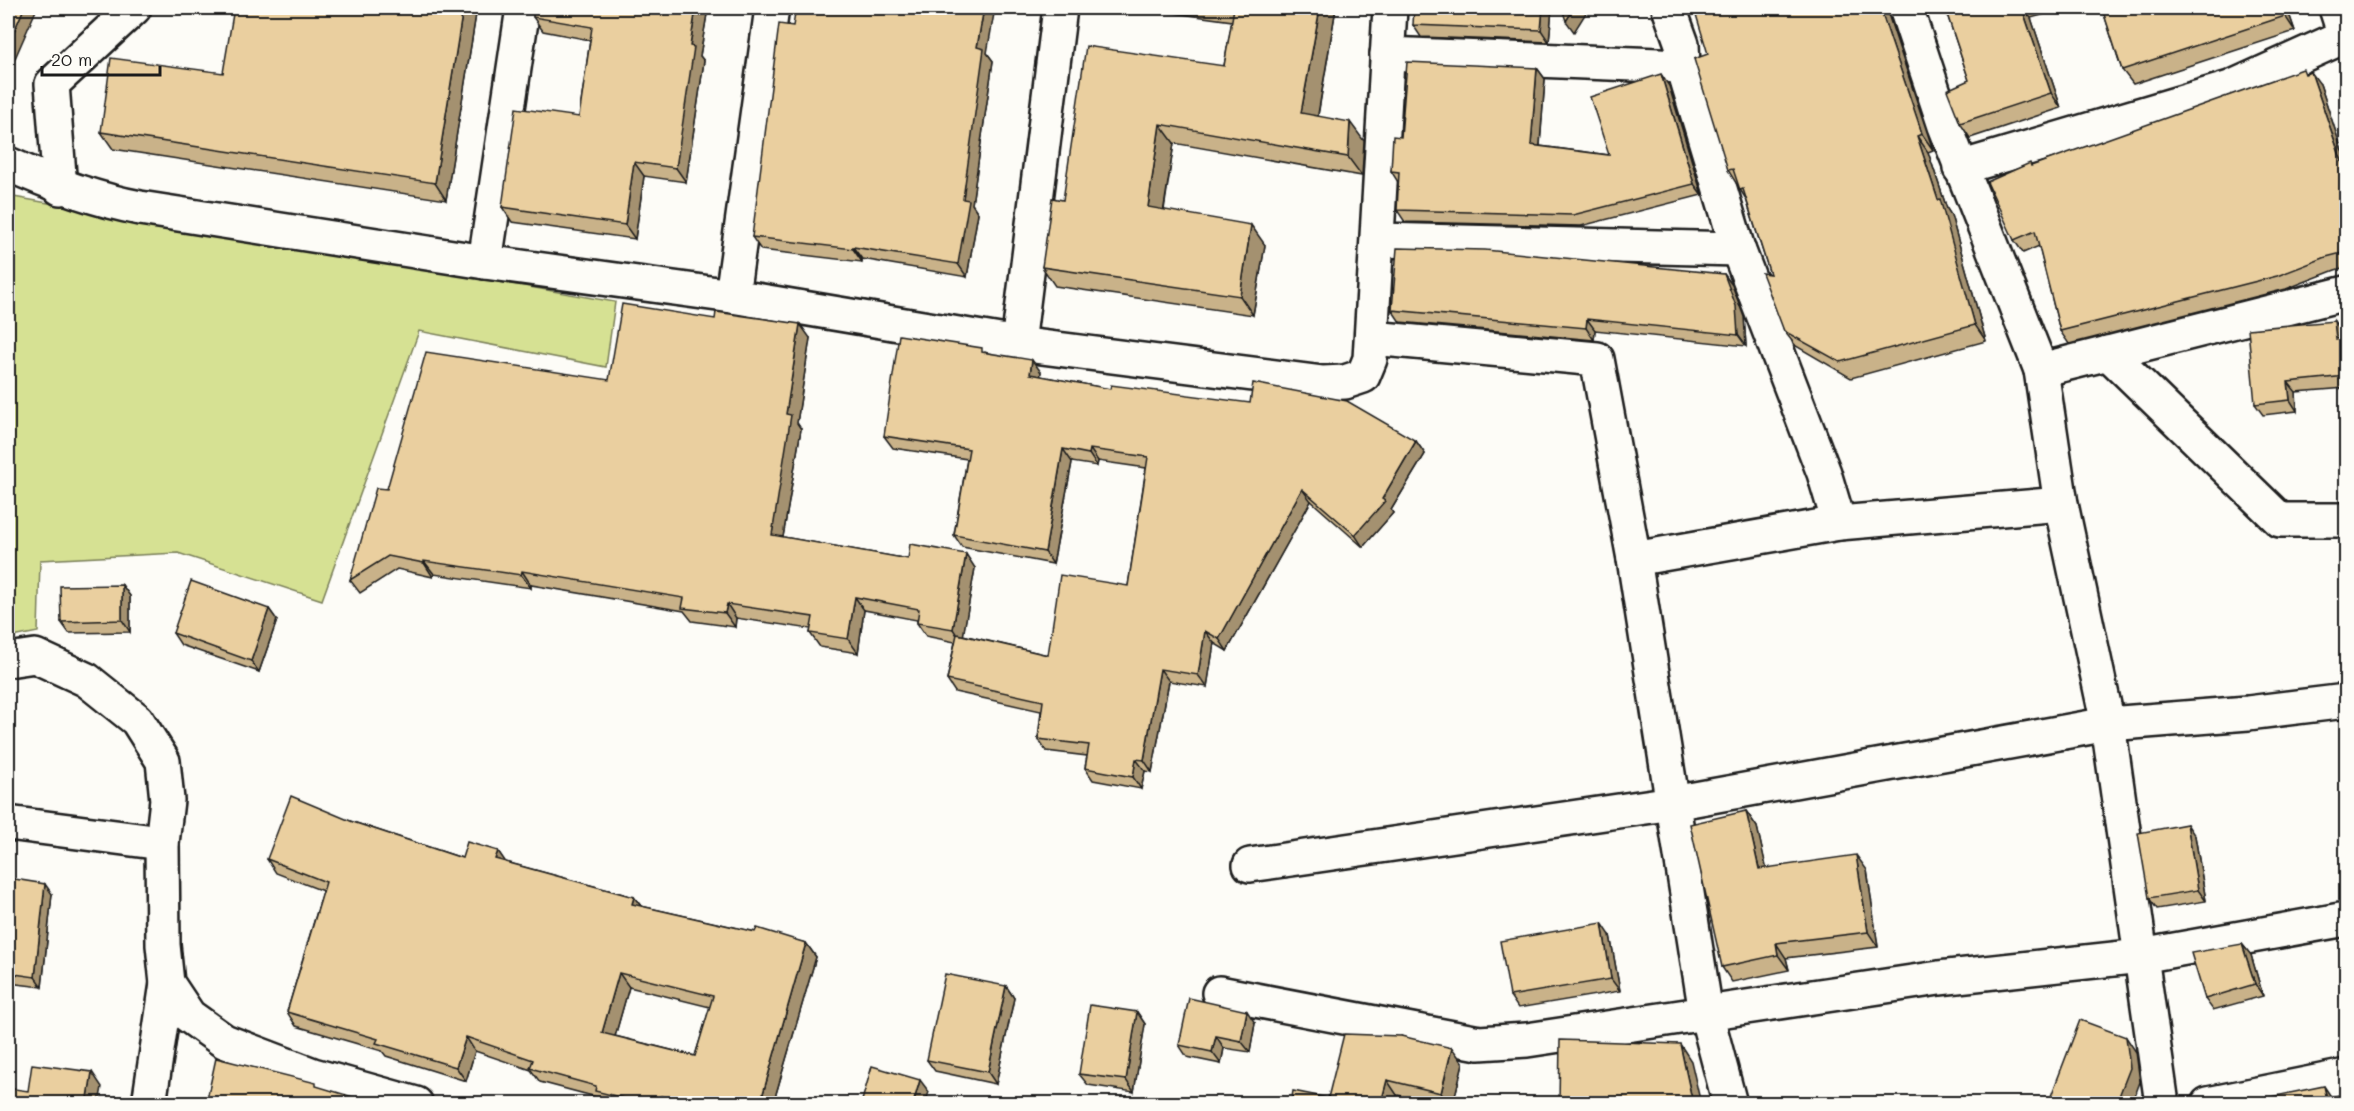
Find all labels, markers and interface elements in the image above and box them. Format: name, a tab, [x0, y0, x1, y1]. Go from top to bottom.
scale bar	[42, 39, 160, 77]
text: 20 m	[51, 47, 92, 71]

